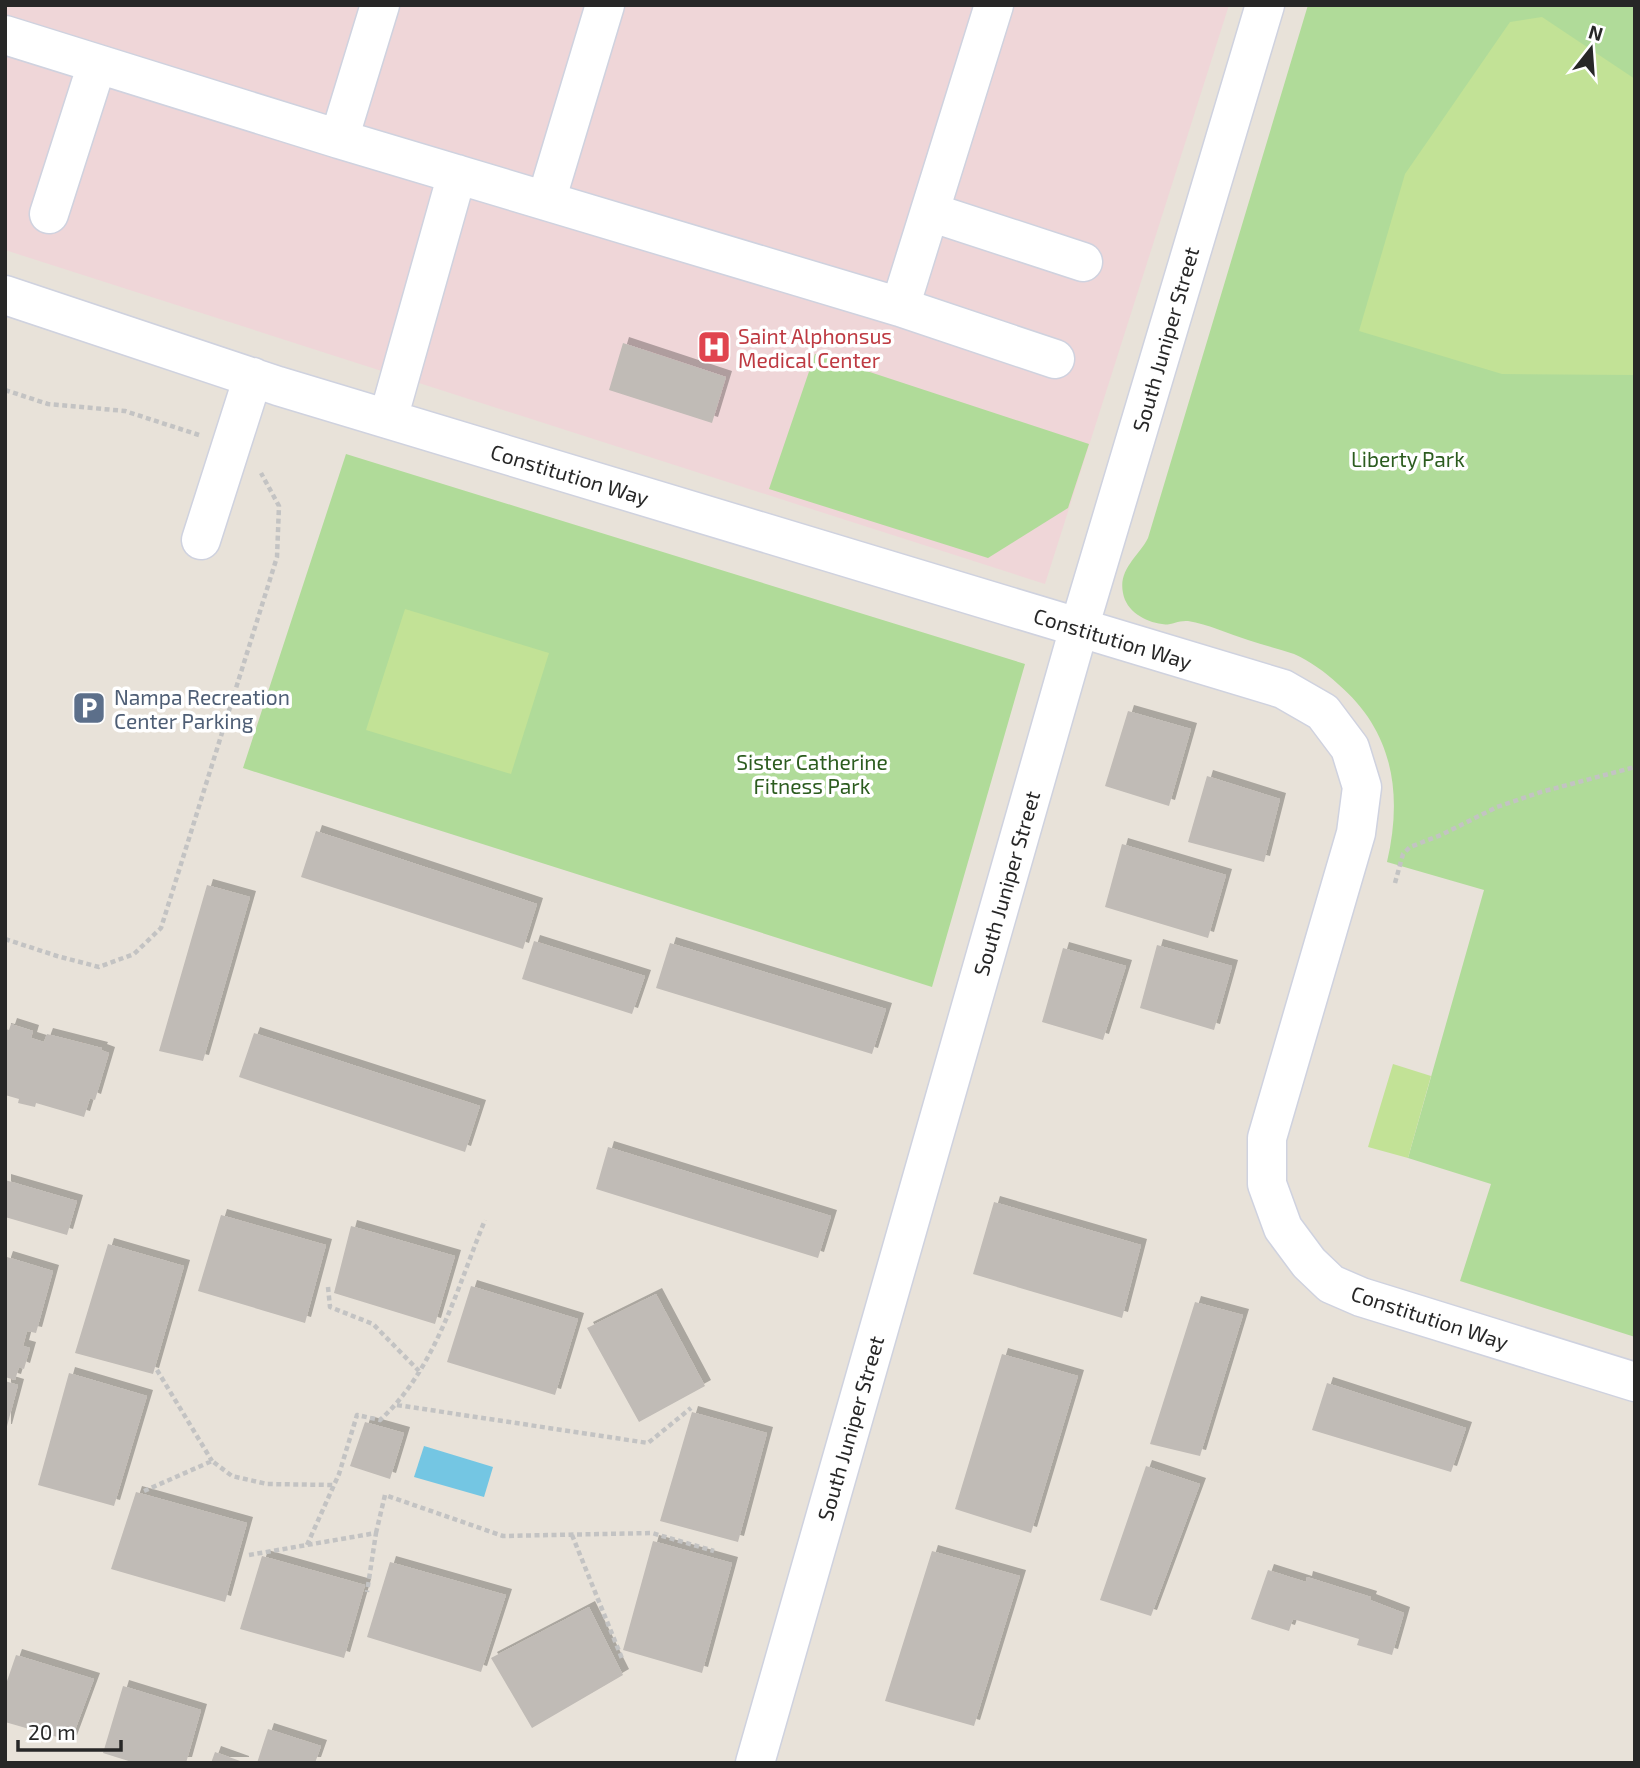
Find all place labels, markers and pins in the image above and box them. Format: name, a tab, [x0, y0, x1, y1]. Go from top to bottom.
place label: Saint Alphonsus Medical Center	[738, 323, 892, 372]
hospital icon: Saint Alphonsus Medical Center	[695, 328, 733, 366]
place label: Nampa Recreation Center Parking	[114, 684, 290, 733]
parking icon: Nampa Recreation Center Parking	[70, 689, 108, 727]

